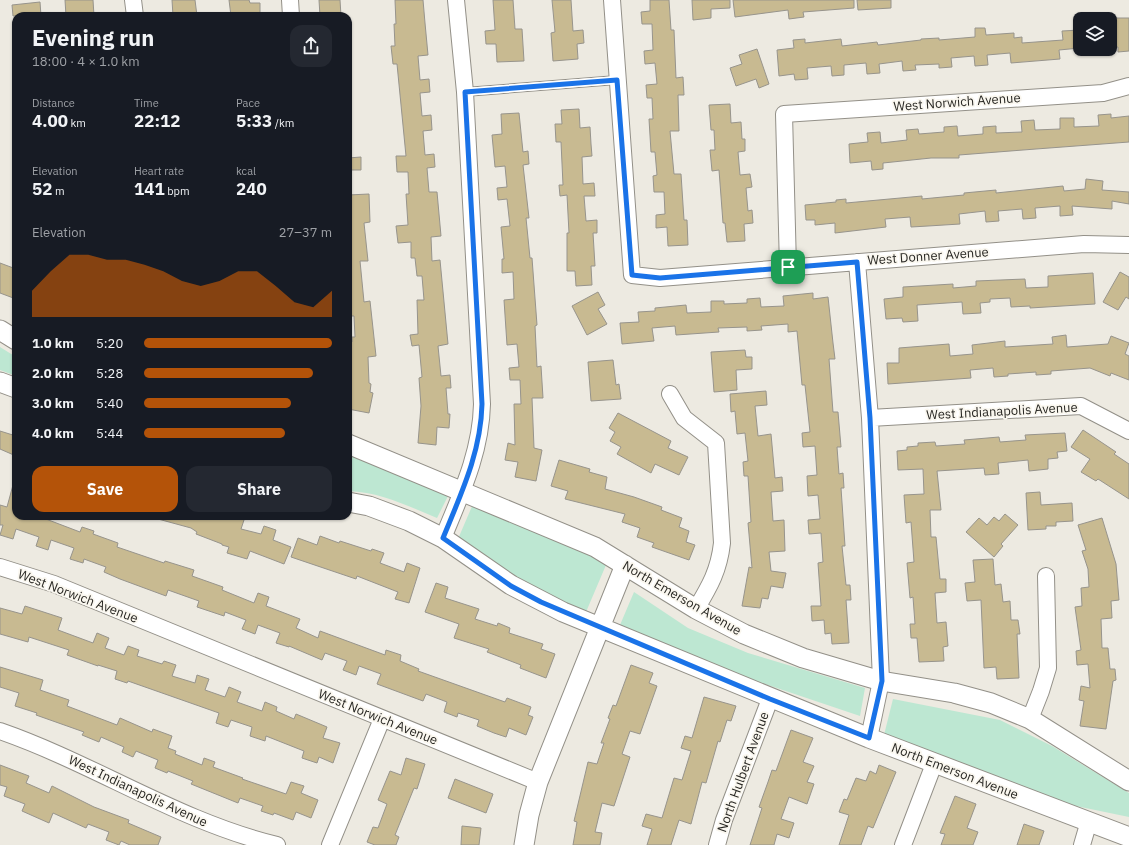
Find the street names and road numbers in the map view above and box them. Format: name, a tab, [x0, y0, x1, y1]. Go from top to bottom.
street label: West Norwich Avenue	[893, 89, 1021, 115]
street label: West Donner Avenue	[867, 243, 989, 269]
street label: West Indianapolis Avenue	[926, 399, 1078, 423]
street label: North Emerson Avenue	[619, 557, 745, 639]
street label: West Norwich Avenue	[16, 565, 140, 627]
street label: West Norwich Avenue	[316, 685, 440, 749]
street label: North Hulbert Avenue	[713, 709, 773, 835]
street label: North Emerson Avenue	[889, 739, 1021, 803]
street label: West Indianapolis Avenue	[66, 751, 210, 831]

